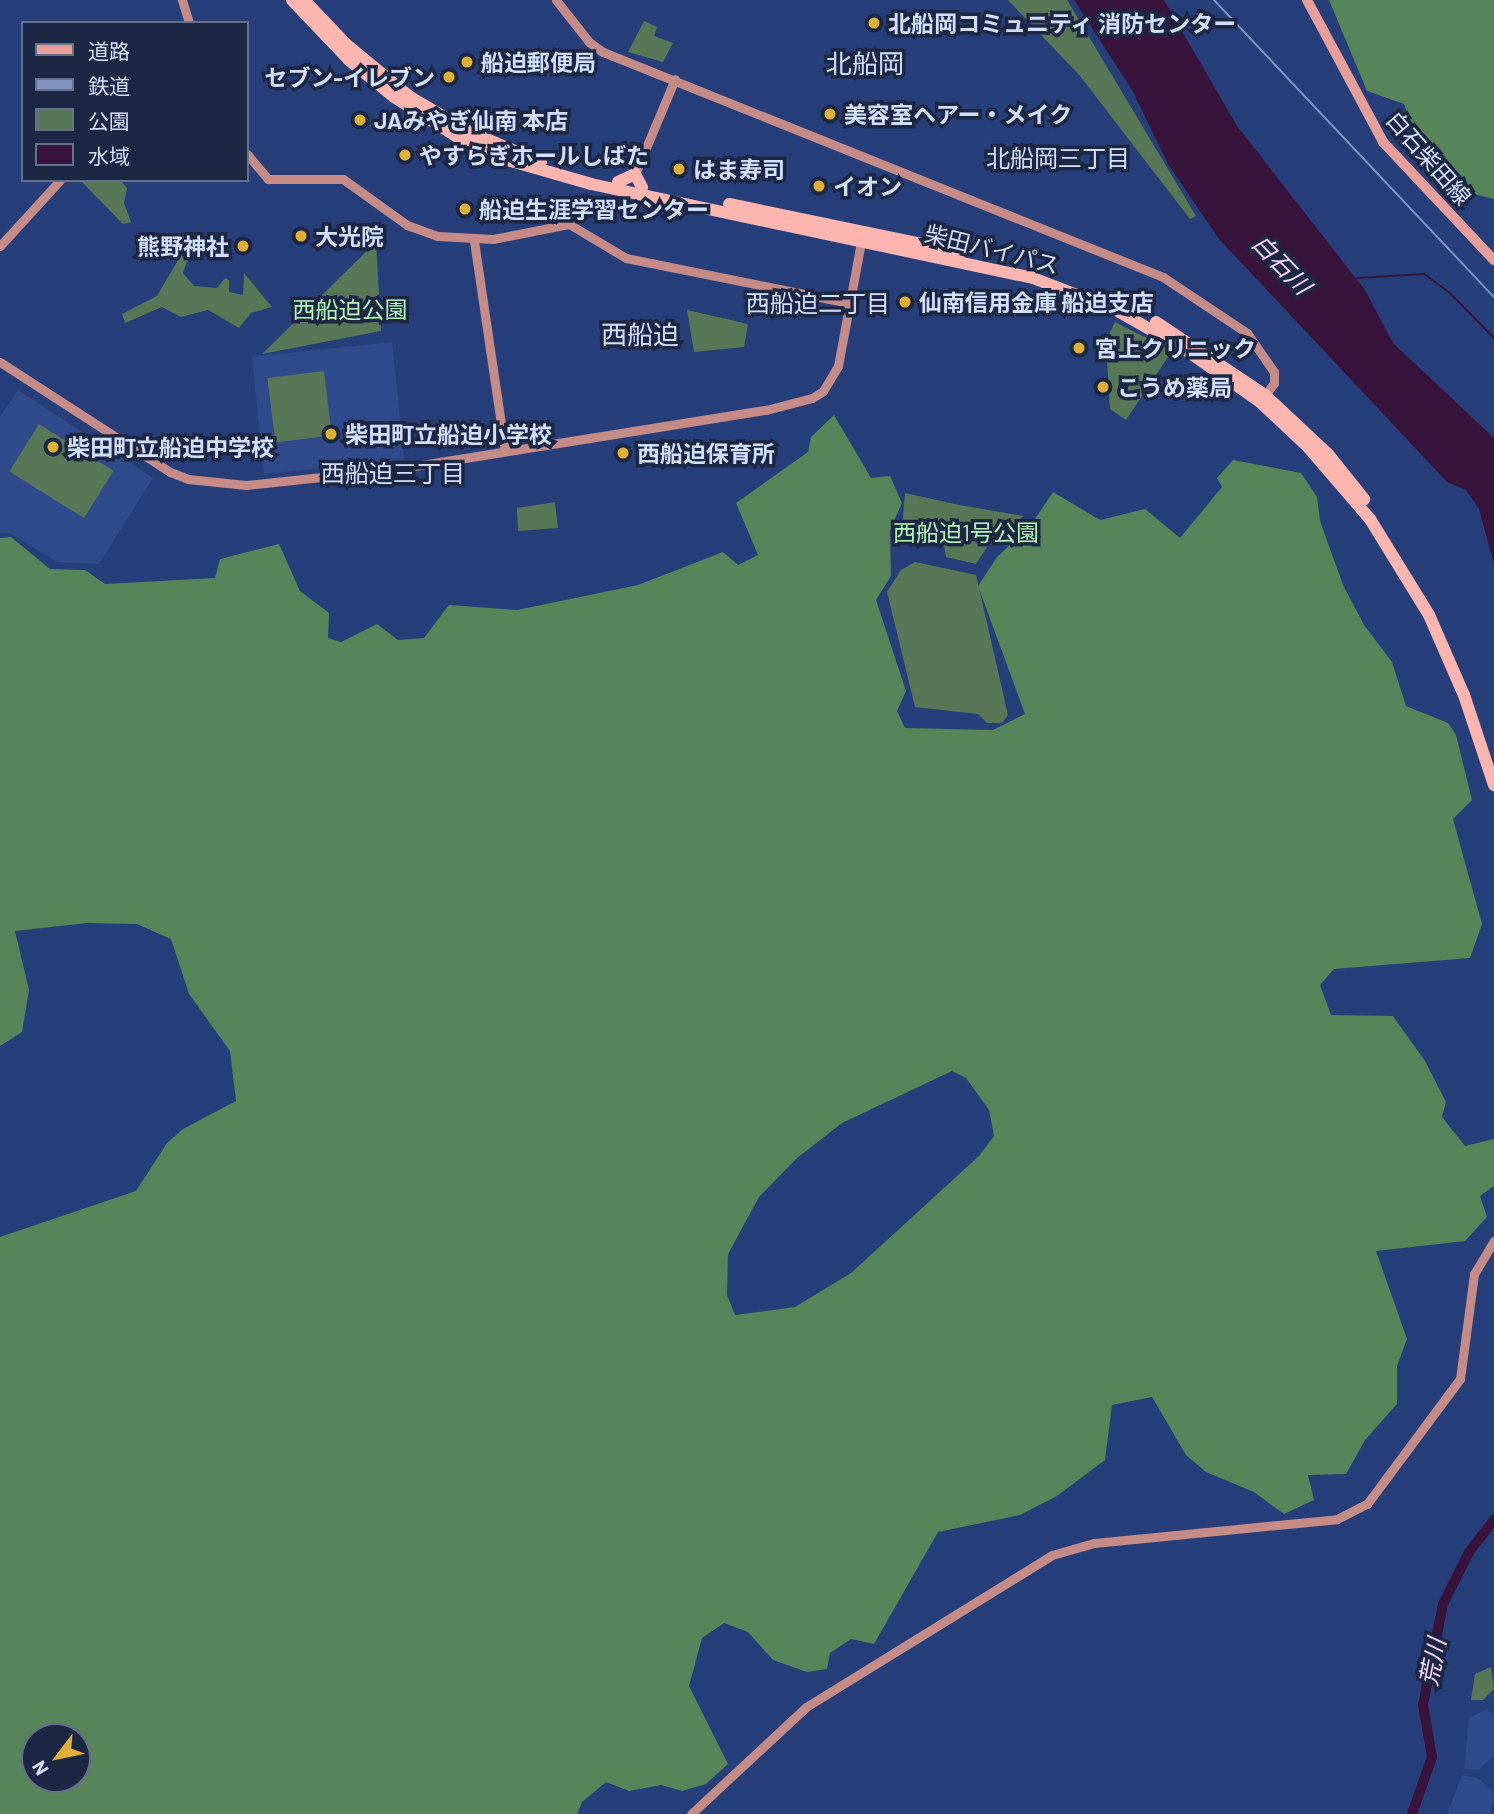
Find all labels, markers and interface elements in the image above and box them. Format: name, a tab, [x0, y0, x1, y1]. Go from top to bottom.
place label: 北船岡コミュニティ 消防センター	[888, 9, 1238, 37]
marker: 北船岡コミュニティ 消防センター	[866, 15, 882, 31]
legend	[21, 21, 248, 182]
text: 道路	[88, 38, 130, 63]
district label: 北船岡	[826, 47, 904, 79]
place label: 船迫郵便局	[481, 48, 596, 76]
marker: 船迫郵便局	[459, 54, 475, 70]
place label: セブン-イレブン	[265, 63, 435, 91]
marker: セブン-イレブン	[441, 69, 457, 85]
text: 鉄道	[88, 73, 130, 98]
place label: 美容室ヘアー・メイク	[844, 100, 1073, 128]
place label: JAみやぎ仙南 本店	[374, 106, 568, 134]
marker: 美容室ヘアー・メイク	[822, 106, 838, 122]
street label: 白石柴田線	[1381, 106, 1477, 210]
text: 公園	[88, 108, 130, 133]
marker: JAみやぎ仙南 本店	[352, 112, 368, 128]
place label: やすらぎホールしばた	[419, 141, 649, 169]
text: 水域	[88, 143, 130, 168]
district label: 北船岡三丁目	[986, 144, 1130, 172]
marker: やすらぎホールしばた	[397, 147, 413, 163]
place label: はま寿司	[693, 155, 785, 183]
marker: はま寿司	[671, 161, 687, 177]
place label: イオン	[833, 172, 902, 200]
marker: イオン	[811, 178, 827, 194]
place label: 船迫生涯学習センター	[479, 195, 709, 223]
marker: 船迫生涯学習センター	[457, 201, 473, 217]
street label: 柴田バイパス	[922, 219, 1062, 279]
place label: 大光院	[315, 222, 384, 250]
marker: 大光院	[293, 228, 309, 244]
water label: 白石川	[1247, 228, 1317, 300]
place label: 熊野神社	[137, 232, 229, 260]
marker: 熊野神社	[235, 238, 251, 254]
place label: 仙南信用金庫 船迫支店	[919, 288, 1154, 316]
district label: 西船迫二丁目	[746, 289, 890, 317]
marker: 仙南信用金庫 船迫支店	[897, 294, 913, 310]
park label: 西船迫公園	[293, 295, 407, 323]
district label: 西船迫	[601, 318, 679, 350]
place label: 宮上クリニック	[1095, 334, 1256, 362]
marker: 宮上クリニック	[1069, 338, 1089, 358]
place label: こうめ薬局	[1117, 373, 1232, 401]
marker: こうめ薬局	[1095, 379, 1111, 395]
place label: 柴田町立船迫小学校	[345, 420, 552, 448]
marker: 柴田町立船迫小学校	[323, 426, 339, 442]
place label: 柴田町立船迫中学校	[67, 433, 274, 461]
marker: 柴田町立船迫中学校	[45, 439, 61, 455]
place label: 西船迫保育所	[637, 439, 775, 467]
marker: 西船迫保育所	[615, 445, 631, 461]
district label: 西船迫三丁目	[321, 459, 465, 487]
park label: 西船迫1号公園	[893, 518, 1039, 546]
water label: 荒川	[1413, 1636, 1451, 1688]
north arrow	[21, 1723, 91, 1793]
text: N	[26, 1757, 53, 1780]

